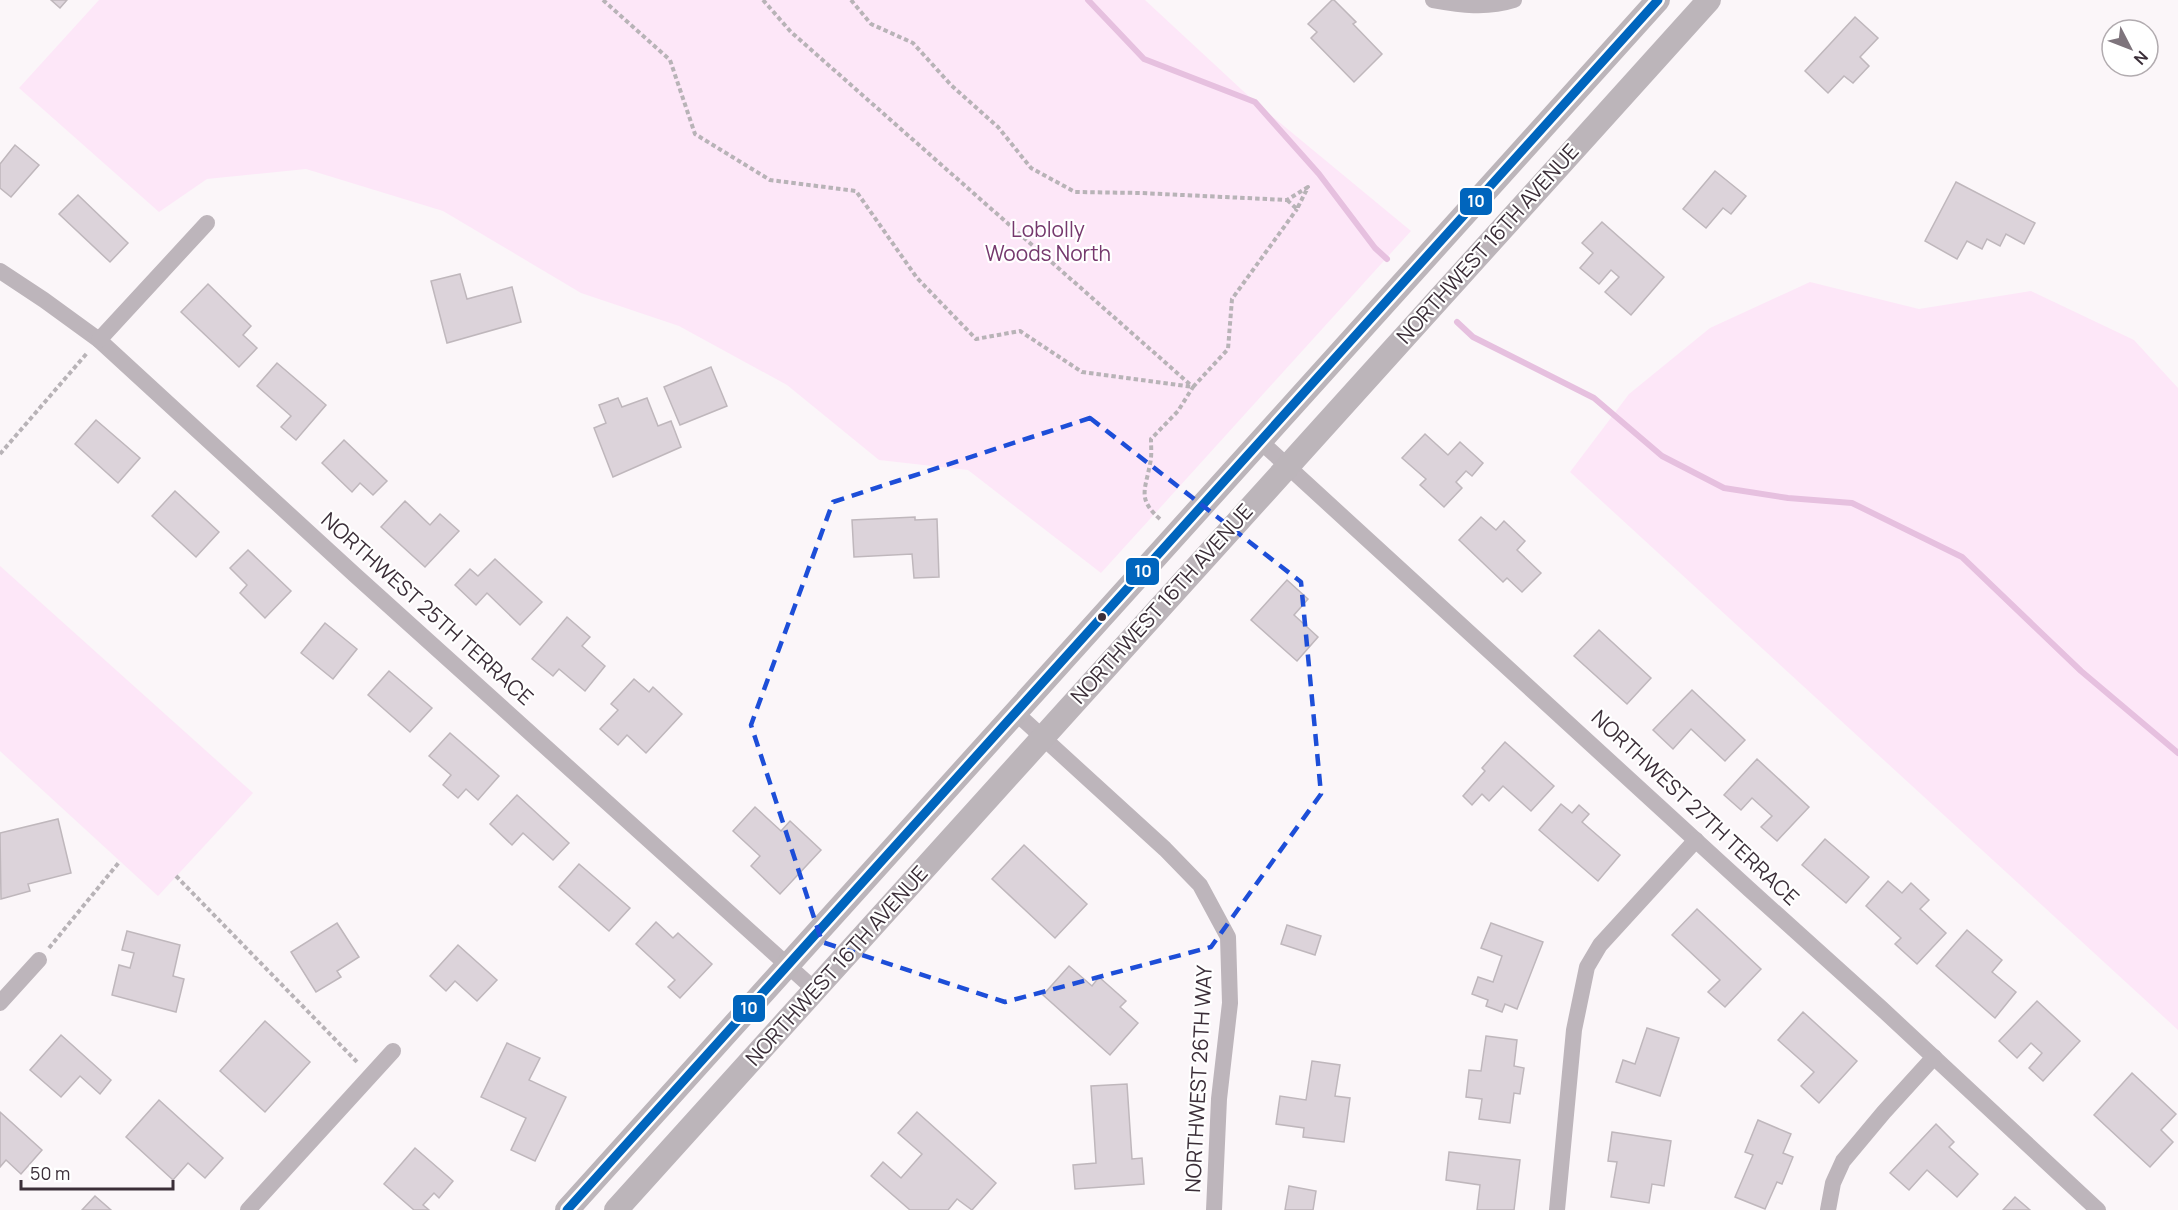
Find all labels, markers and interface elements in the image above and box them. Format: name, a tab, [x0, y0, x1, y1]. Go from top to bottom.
north arrow	[2100, 18, 2160, 78]
text: N	[2129, 46, 2153, 70]
street label: NORTHWEST 16TH AVENUE	[1390, 137, 1585, 349]
line badge: 10	[1459, 187, 1493, 216]
text: 10	[1467, 190, 1485, 212]
park label: Loblolly Woods North	[985, 215, 1111, 267]
street label: NORTHWEST 16TH AVENUE	[1064, 497, 1259, 709]
street label: NORTHWEST 25TH TERRACE	[316, 506, 540, 711]
line badge: 10	[1125, 557, 1160, 586]
text: 10	[1134, 560, 1152, 582]
unlabelled marker	[1096, 611, 1108, 623]
street label: NORTHWEST 27TH TERRACE	[1586, 704, 1806, 911]
street label: NORTHWEST 16TH AVENUE	[739, 859, 934, 1071]
street label: NORTHWEST 26TH WAY	[1178, 964, 1218, 1193]
line badge: 10	[732, 994, 766, 1023]
text: 10	[740, 997, 758, 1019]
scale bar	[21, 1153, 172, 1191]
text: 50 m	[30, 1161, 70, 1185]

